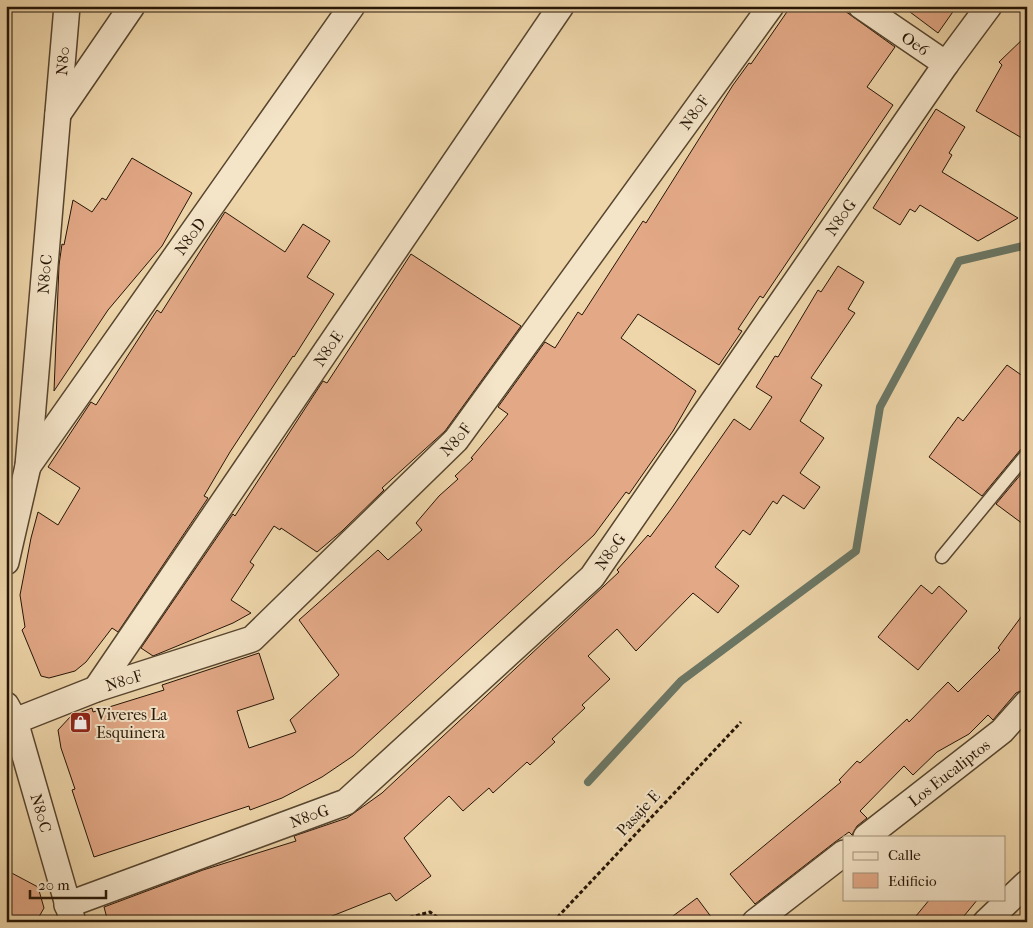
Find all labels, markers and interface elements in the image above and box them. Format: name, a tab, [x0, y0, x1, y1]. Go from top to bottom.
street label: Oe6	[898, 27, 933, 59]
street label: N80	[52, 46, 73, 76]
street label: N80F	[675, 91, 713, 133]
street label: N80G	[821, 195, 860, 239]
street label: N80D	[170, 214, 209, 259]
street label: N80C	[33, 254, 55, 295]
street label: N80E	[309, 327, 347, 370]
street label: N80F	[436, 419, 475, 460]
street label: N80G	[590, 529, 629, 573]
street label: N80F	[103, 665, 145, 695]
place label: Viveres La Esquinera	[95, 705, 168, 742]
shop icon: Viveres La Esquinera	[68, 711, 92, 735]
street label: Los Eucaliptos	[904, 735, 993, 810]
street label: Pasaje E	[612, 786, 664, 840]
street label: N80C	[27, 791, 56, 835]
street label: N80G	[287, 800, 331, 832]
legend	[843, 836, 1006, 900]
text: Calle	[888, 846, 921, 864]
scale bar	[30, 868, 106, 900]
text: Edificio	[888, 872, 937, 890]
text: 20 m	[38, 876, 70, 894]

